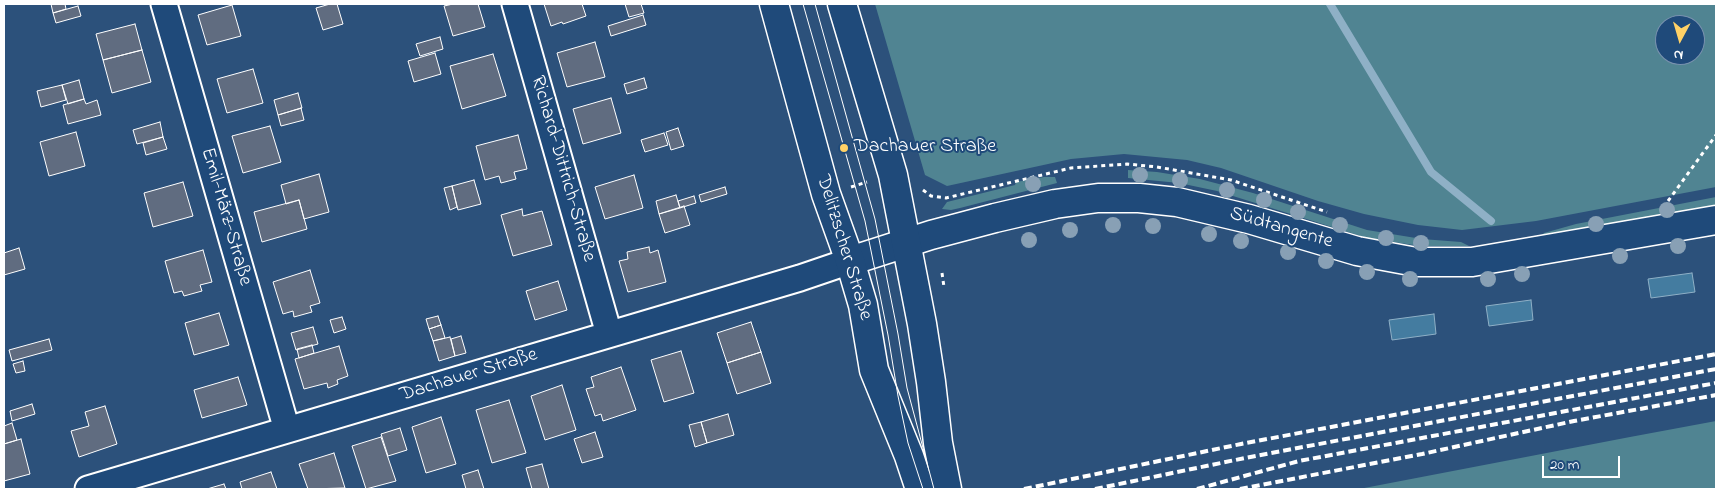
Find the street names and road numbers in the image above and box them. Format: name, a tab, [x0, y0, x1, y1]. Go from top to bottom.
street label: Richard-Dittrich-Straße	[524, 73, 600, 265]
street label: Emil-März-Straße	[194, 145, 256, 289]
street label: Delitzscher Straße	[810, 173, 876, 323]
street label: Südtangente	[1227, 203, 1335, 255]
street label: Dachauer Straße	[398, 344, 540, 408]

